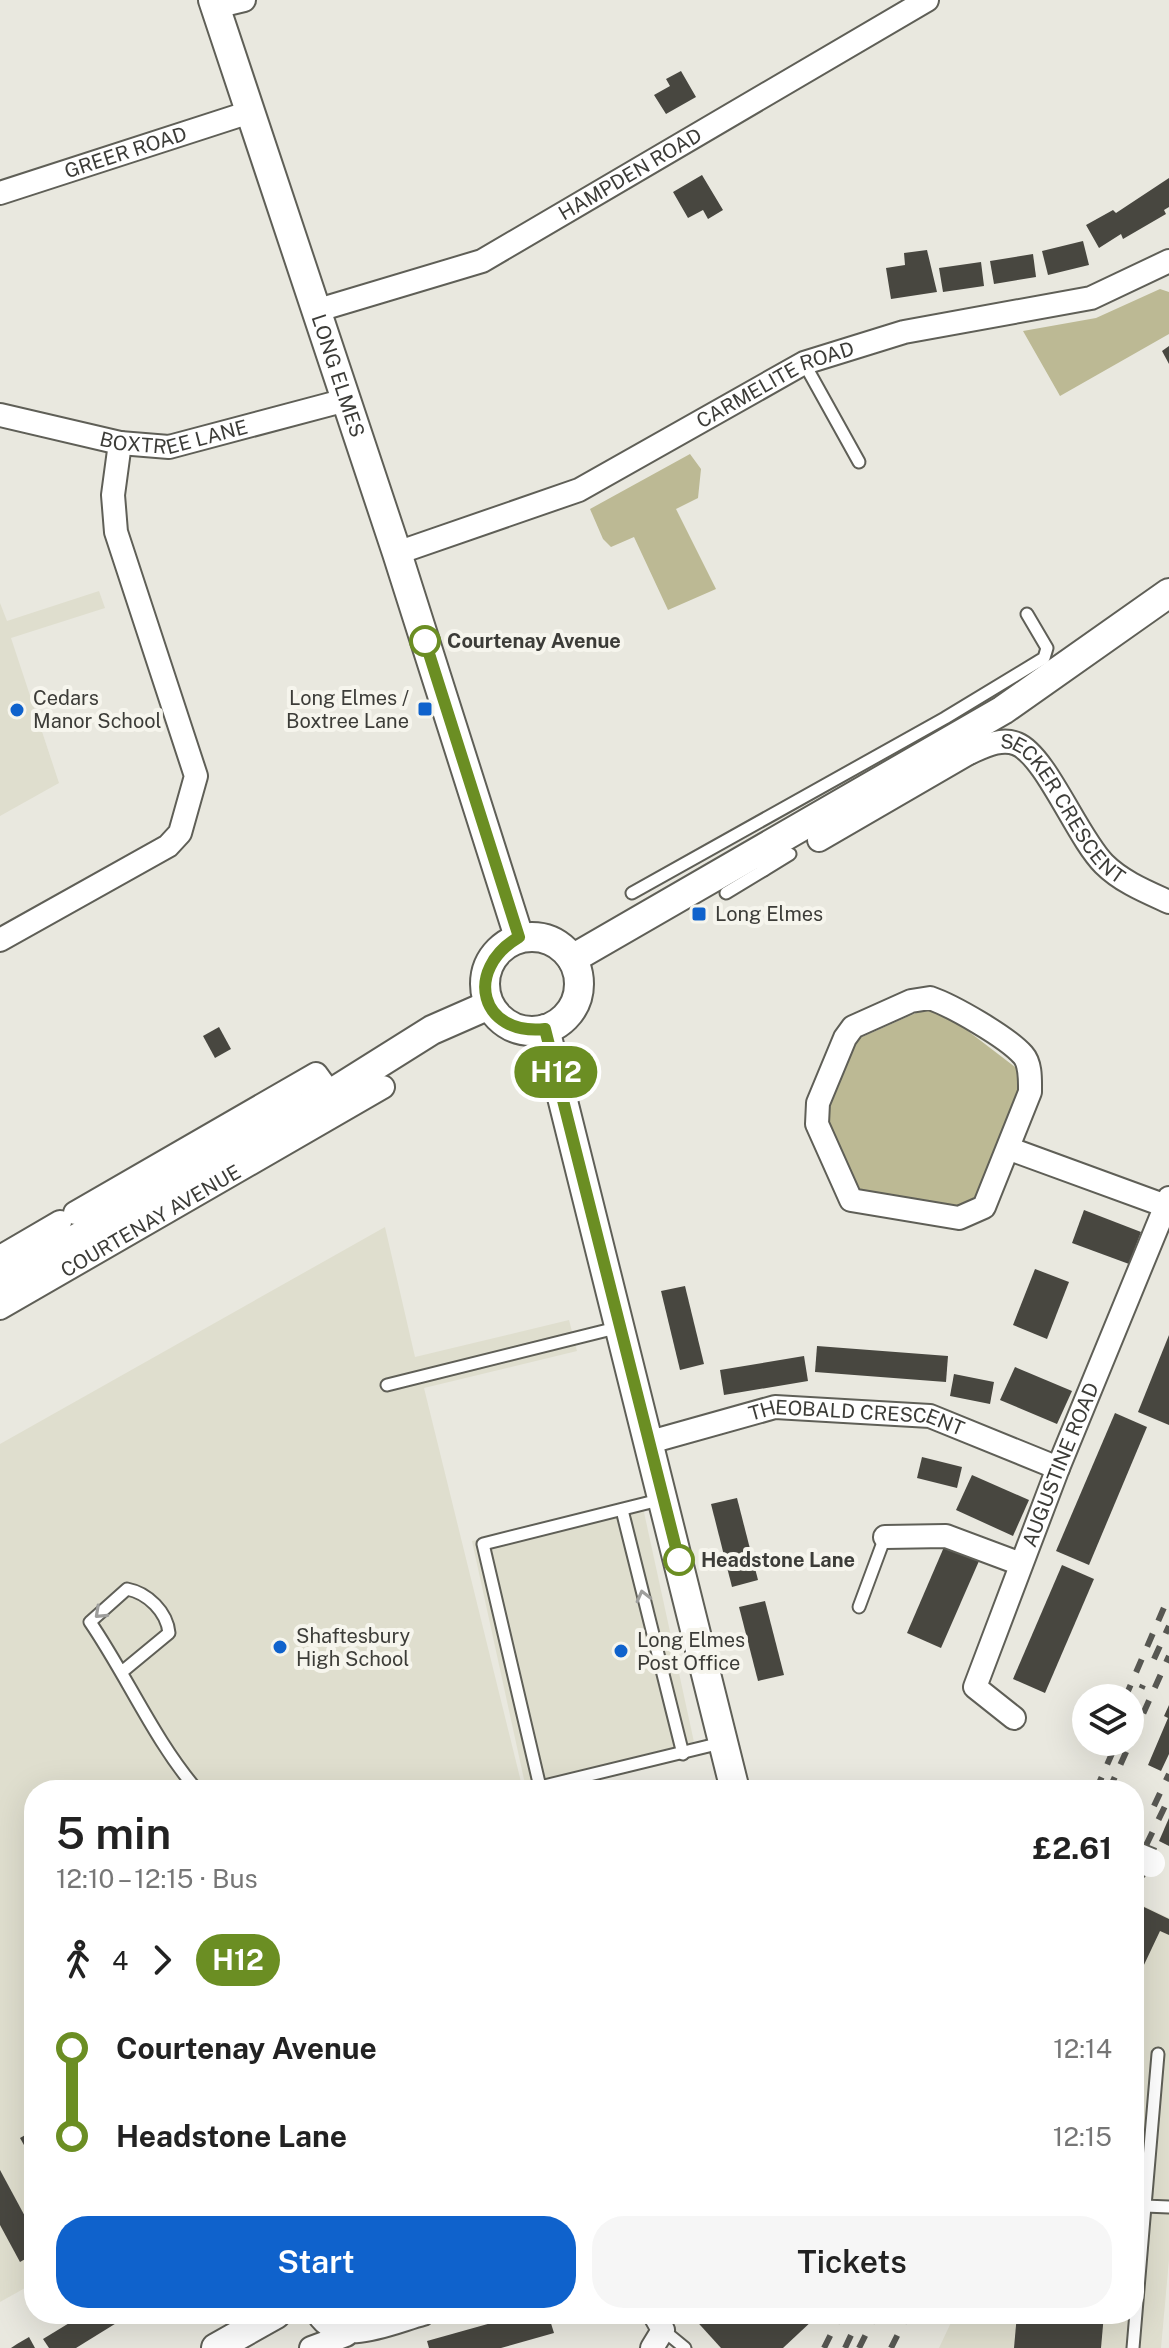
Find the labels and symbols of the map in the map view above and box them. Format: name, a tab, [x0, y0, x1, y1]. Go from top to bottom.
street label: GREER ROAD	[61, 121, 190, 183]
street label: HAMPDEN ROAD	[554, 123, 706, 225]
street label: LONG ELMES	[306, 311, 370, 440]
street label: CARMELITE ROAD	[692, 336, 857, 433]
street label: BOXTREE LANE	[97, 415, 250, 459]
marker: Courtenay Avenue	[410, 626, 440, 656]
place label: Courtenay Avenue	[447, 629, 621, 653]
place label: Cedars Manor School	[33, 686, 162, 733]
place label: Long Elmes / Boxtree Lane	[286, 686, 409, 733]
marker: Long Elmes / Boxtree Lane	[416, 700, 434, 718]
marker: Cedars Manor School	[8, 701, 26, 719]
street label: SECKER CRESCENT	[1000, 729, 1130, 889]
place label: Long Elmes	[715, 902, 823, 926]
marker: Long Elmes	[690, 905, 708, 923]
line badge: H12	[510, 1046, 602, 1098]
street label: COURTENAY AVENUE	[56, 1160, 245, 1282]
street label: AUGUSTINE ROAD	[1017, 1379, 1104, 1550]
street label: THEOBALD CRESCENT	[746, 1395, 968, 1441]
marker: Headstone Lane	[664, 1545, 694, 1575]
place label: Headstone Lane	[701, 1548, 855, 1572]
one-way arrow	[636, 1590, 653, 1604]
one-way arrow	[95, 1604, 109, 1618]
place label: Shaftesbury High School	[296, 1624, 411, 1671]
place label: Long Elmes Post Office	[637, 1628, 745, 1675]
marker: Shaftesbury High School	[271, 1638, 289, 1656]
marker: Long Elmes Post Office	[612, 1642, 630, 1660]

